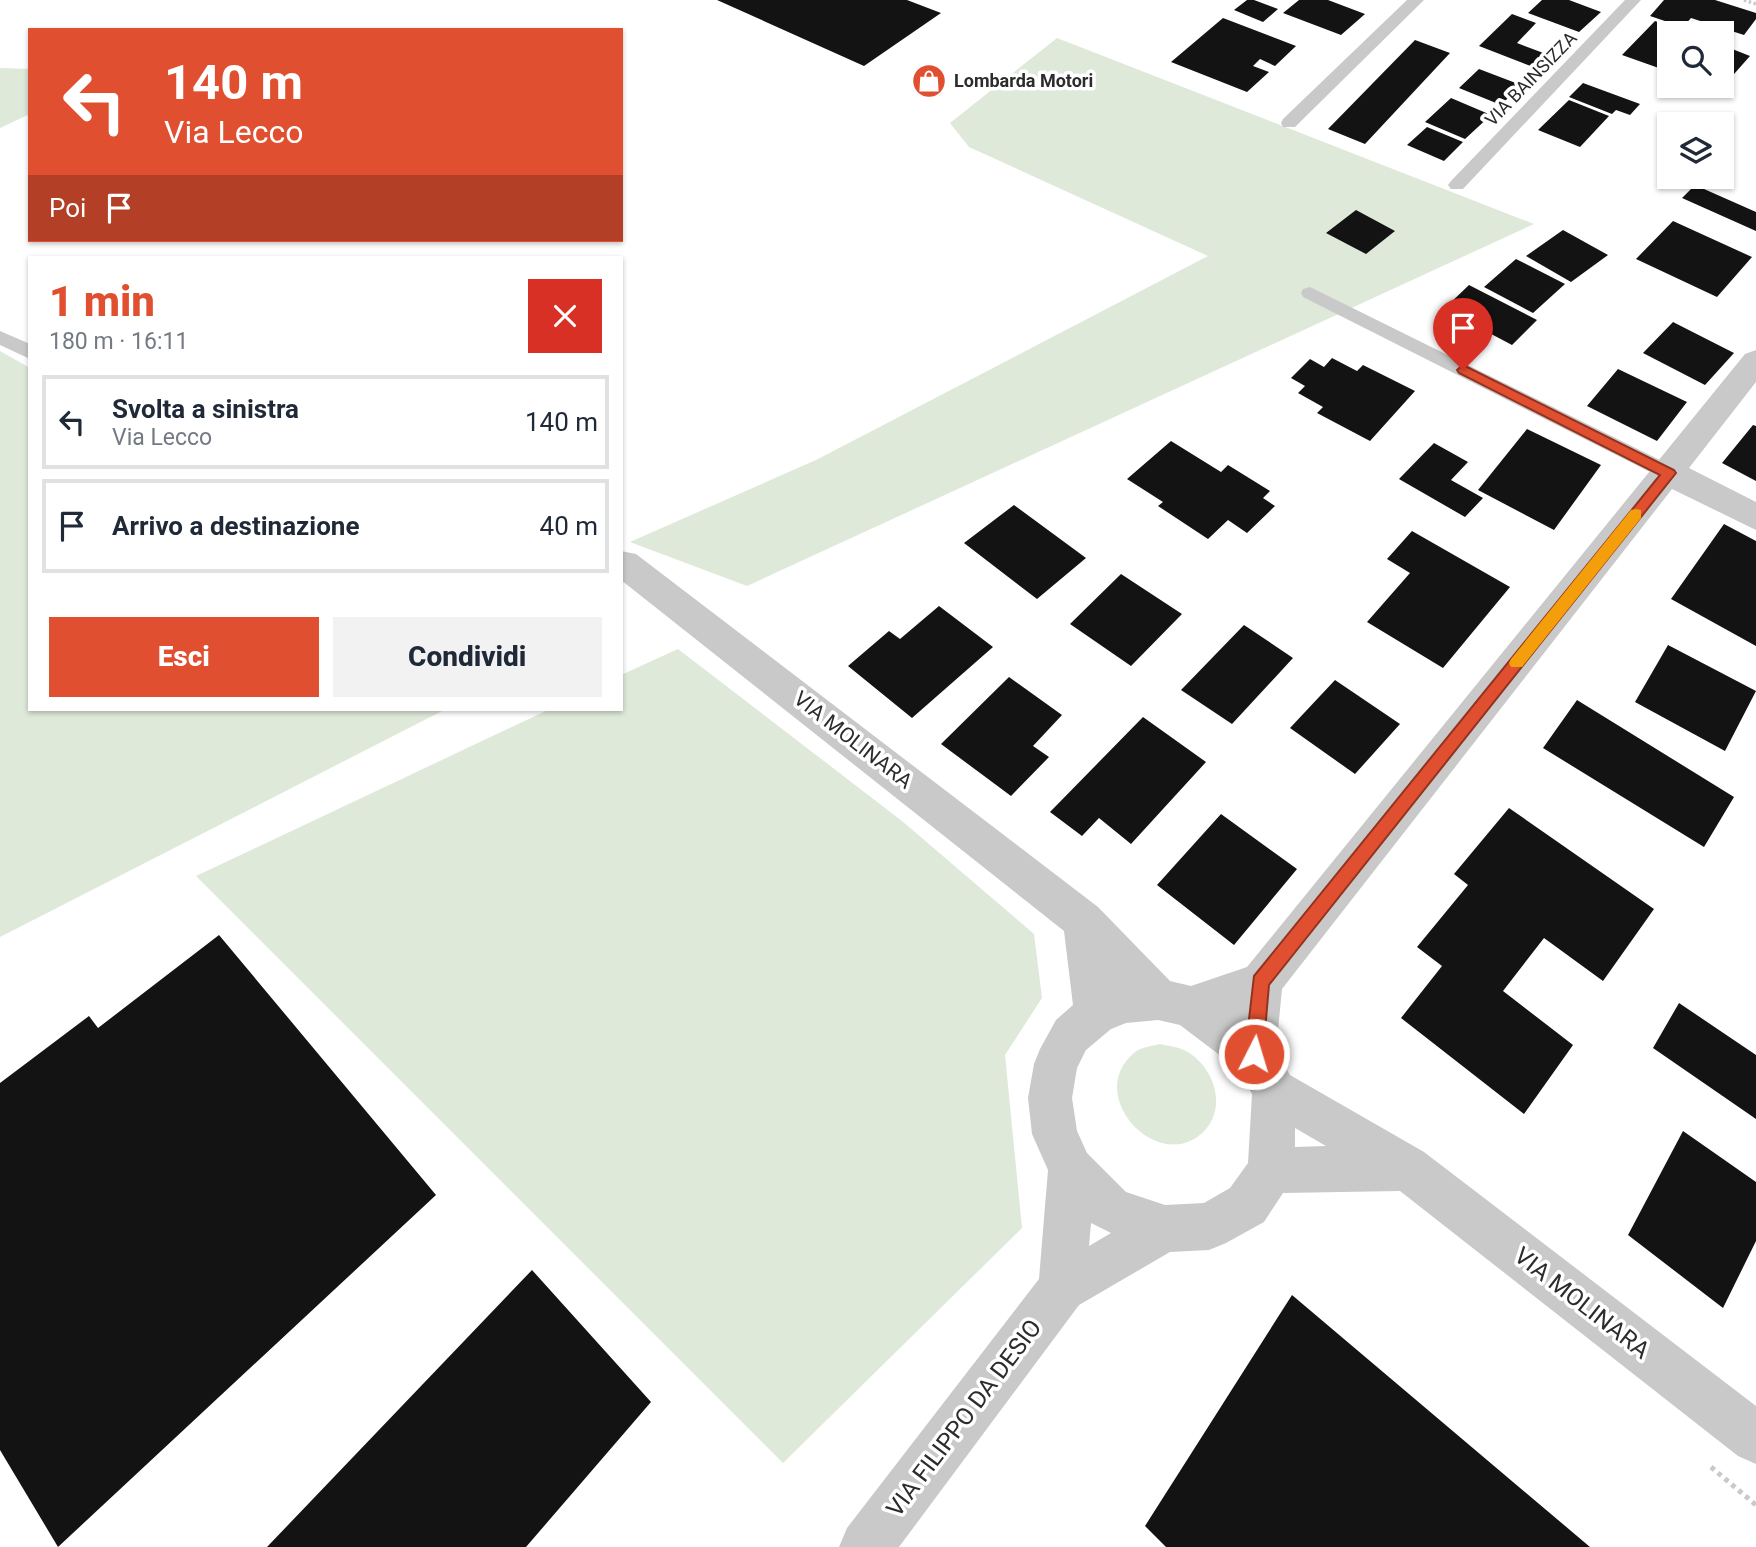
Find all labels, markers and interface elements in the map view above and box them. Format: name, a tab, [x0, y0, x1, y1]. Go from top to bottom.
map controls	[1657, 21, 1734, 189]
button: search	[1657, 21, 1734, 98]
street label: VIA BAINSIZZA	[1481, 27, 1581, 130]
text: 140 m	[164, 54, 303, 111]
icon: left	[49, 56, 140, 147]
shop icon: Lombarda Motori	[910, 62, 948, 100]
place label: Lombarda Motori	[954, 70, 1093, 91]
button: layers	[1657, 112, 1734, 189]
text: Via Lecco	[164, 113, 303, 151]
icon: arrive	[100, 189, 138, 227]
text: Poi	[49, 193, 86, 223]
text: 1 min	[49, 277, 155, 326]
button: close	[528, 279, 602, 353]
pin	[1433, 298, 1493, 370]
icon: arrive	[1444, 309, 1482, 347]
text: 180 m · 16:11	[49, 328, 188, 355]
text: Svolta a sinistra	[112, 394, 299, 424]
icon: left	[53, 403, 91, 441]
text: 140 m	[525, 407, 598, 437]
text: Via Lecco	[112, 424, 212, 451]
icon: arrive	[53, 507, 91, 545]
text: Arrivo a destinazione	[112, 511, 359, 541]
text: 40 m	[540, 511, 598, 541]
button: Esci	[49, 617, 319, 697]
button: Condividi	[333, 617, 602, 697]
street label: VIA MOLINARA	[789, 686, 917, 794]
position arrow	[1217, 1017, 1291, 1091]
street label: VIA MOLINARA	[1509, 1241, 1655, 1365]
street label: VIA FILIPPO DA DESIO	[881, 1314, 1047, 1522]

